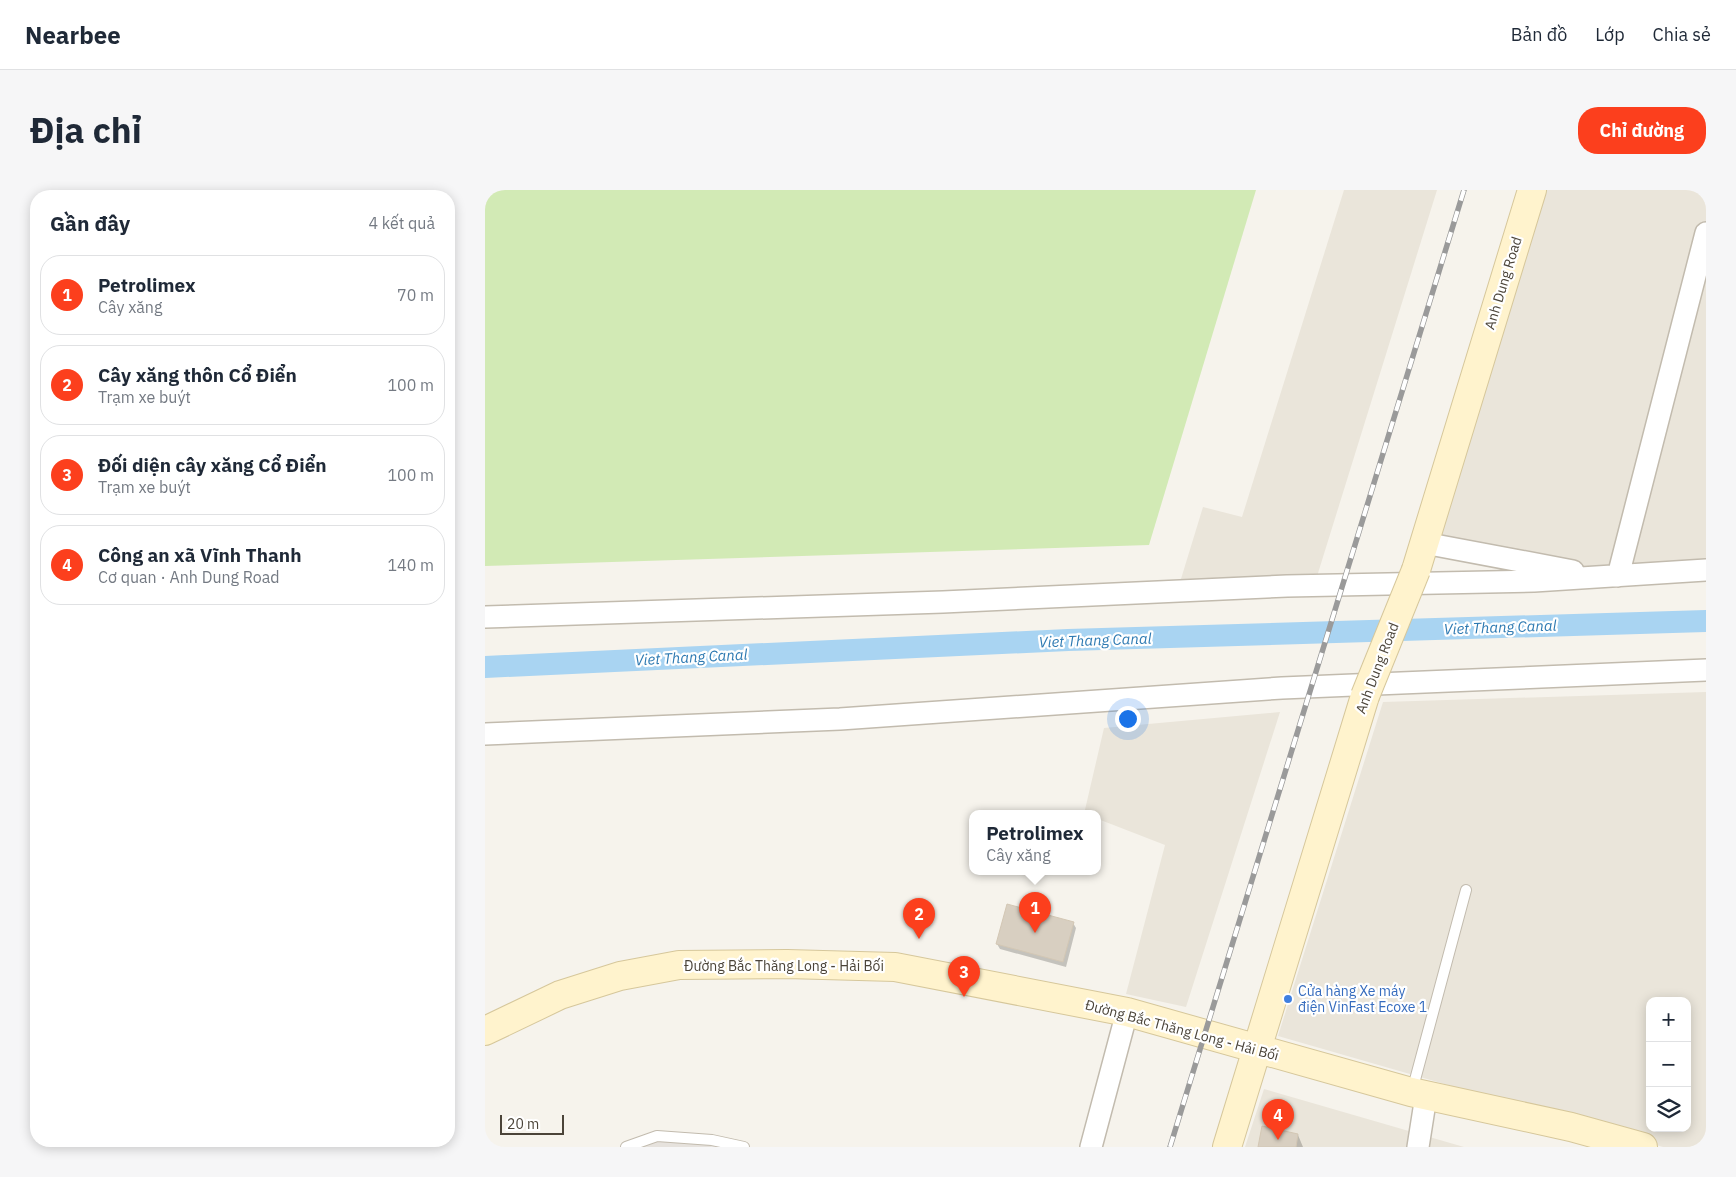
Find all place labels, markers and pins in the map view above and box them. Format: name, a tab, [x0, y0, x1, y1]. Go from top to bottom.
pin: 1	[1019, 892, 1051, 933]
pin: 2	[903, 898, 935, 939]
pin: 3	[948, 956, 980, 997]
place label: Cửa hàng Xe máy điện VinFast Ecoxe 1	[1298, 982, 1427, 1016]
marker: Cửa hàng Xe máy điện VinFast Ecoxe 1	[1282, 993, 1294, 1005]
pin: 4	[1262, 1099, 1294, 1140]

